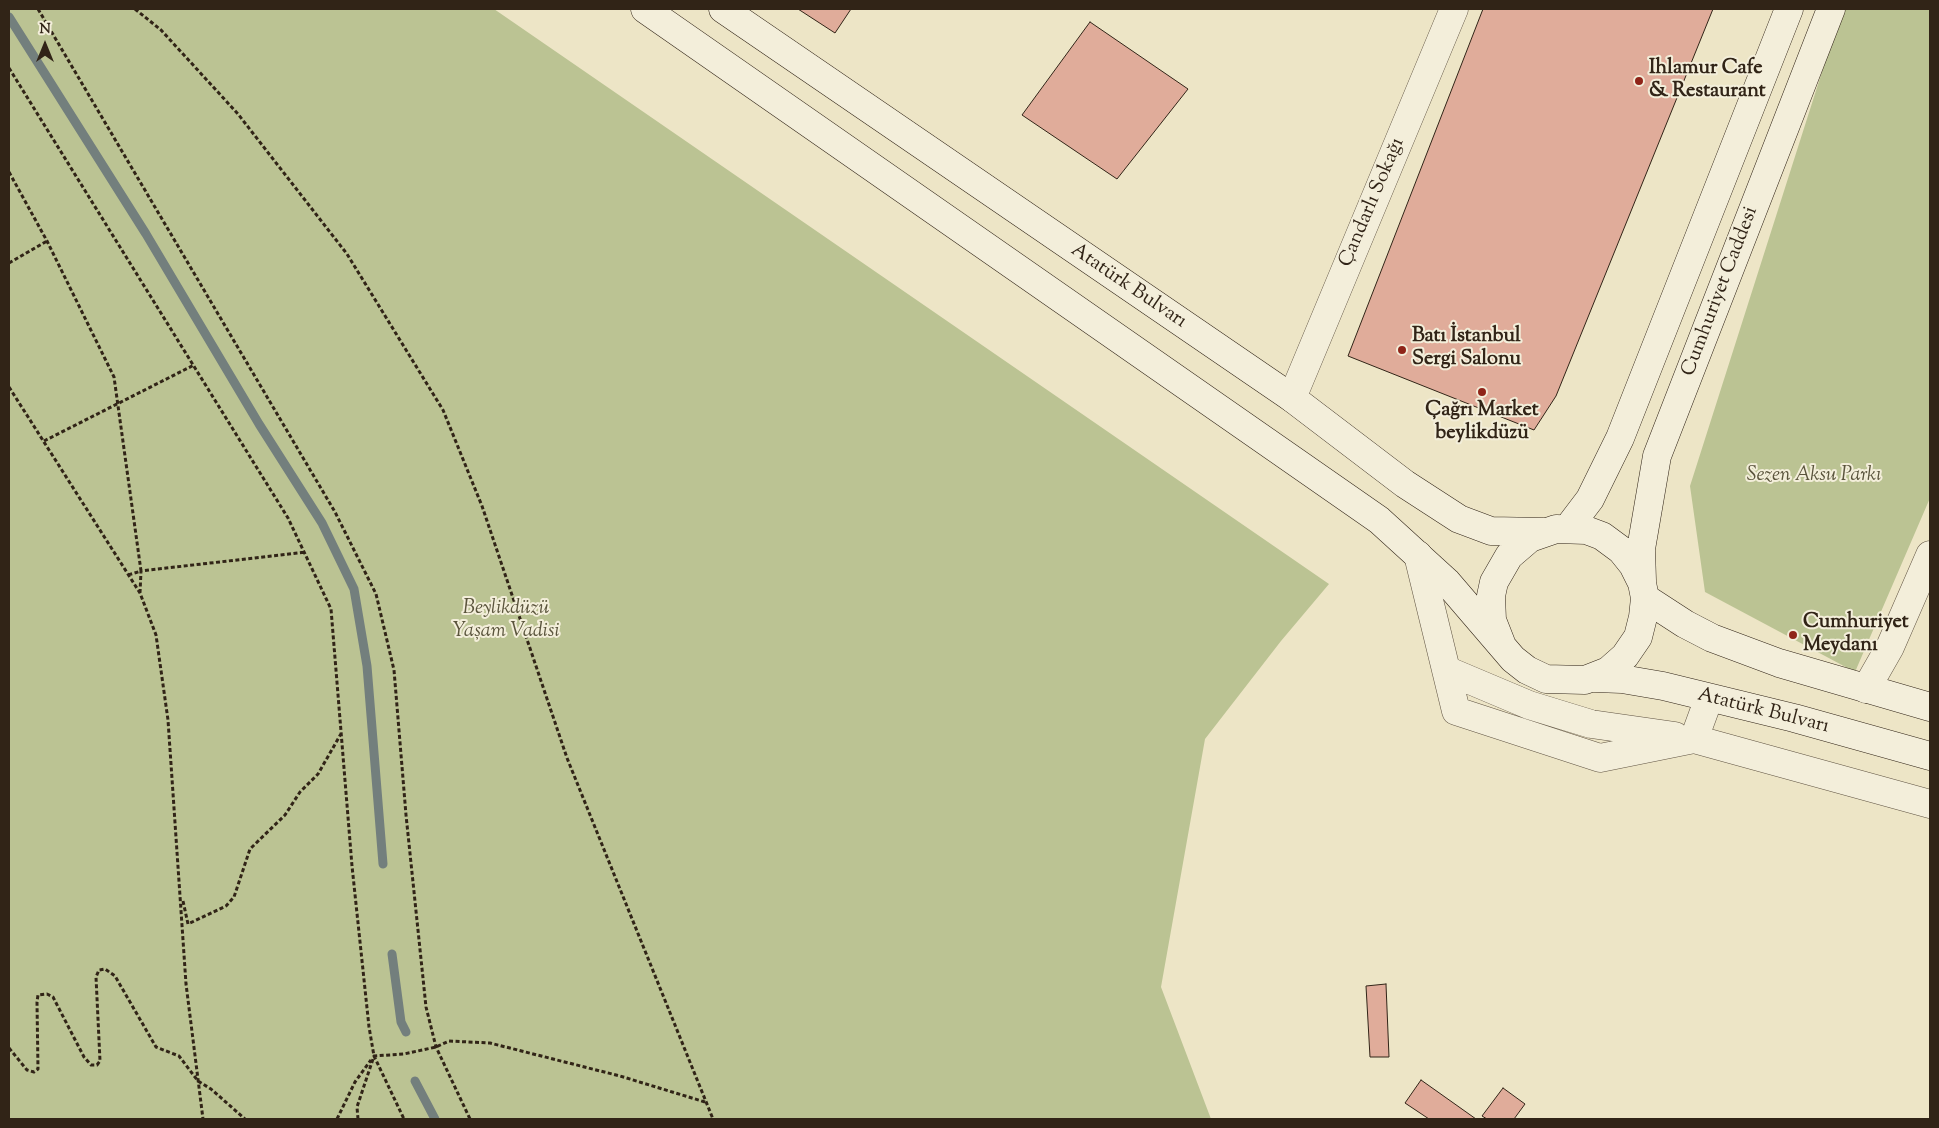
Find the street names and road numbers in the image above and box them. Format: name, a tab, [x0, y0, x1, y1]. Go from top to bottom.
street label: Çandarlı Sokağı	[1335, 135, 1411, 271]
street label: Cumhuriyet Caddesi	[1678, 204, 1764, 380]
street label: Atatürk Bulvarı	[1065, 239, 1191, 335]
street label: Atatürk Bulvarı	[1695, 684, 1831, 740]

